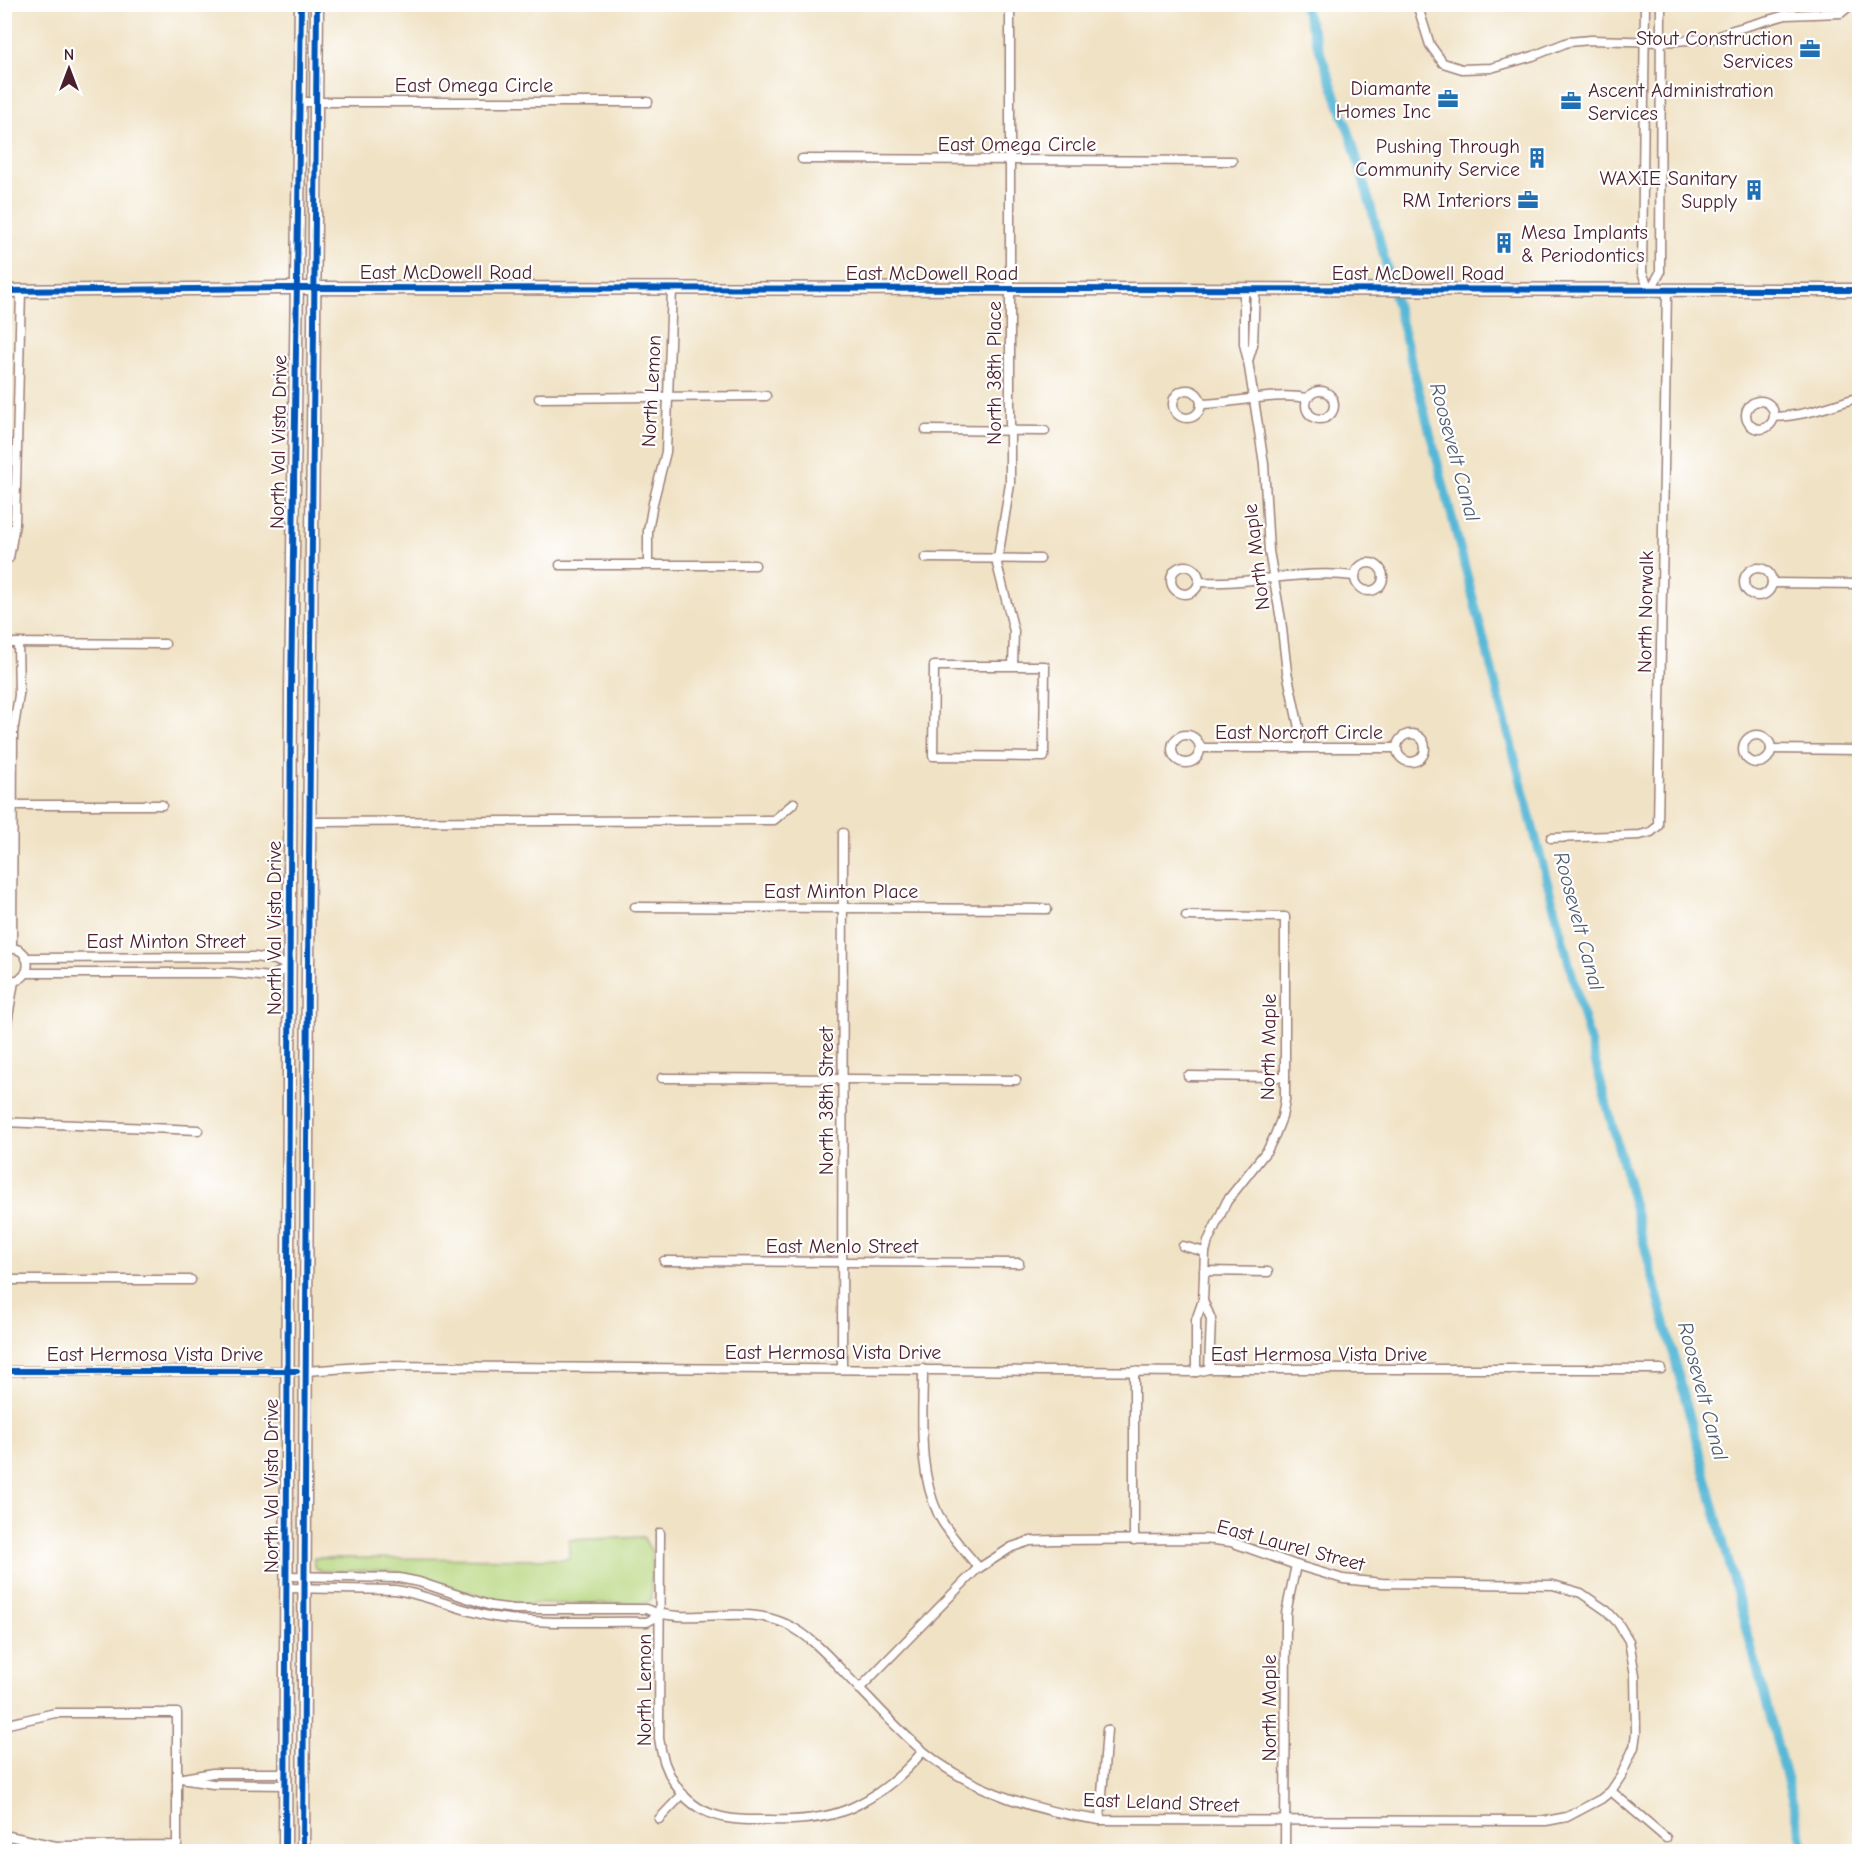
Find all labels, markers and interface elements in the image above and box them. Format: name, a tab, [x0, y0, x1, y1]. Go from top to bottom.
place label: Stout Construction Services	[1636, 27, 1793, 73]
office icon: Stout Construction Services	[1798, 37, 1822, 61]
north arrow	[39, 39, 99, 99]
text: N	[64, 46, 74, 64]
street label: East Omega Circle	[395, 74, 553, 97]
place label: Diamante Homes Inc	[1336, 77, 1431, 123]
place label: Ascent Administration Services	[1588, 79, 1774, 125]
office icon: Diamante Homes Inc	[1436, 87, 1460, 111]
office icon: Ascent Administration Services	[1559, 89, 1583, 113]
street label: East Omega Circle	[938, 133, 1096, 156]
place label: Pushing Through Community Service	[1355, 135, 1520, 181]
building icon: Pushing Through Community Service	[1525, 146, 1549, 170]
place label: WAXIE Sanitary Supply	[1600, 167, 1737, 213]
building icon: WAXIE Sanitary Supply	[1742, 178, 1766, 202]
office icon: RM Interiors	[1516, 188, 1540, 212]
place label: RM Interiors	[1402, 189, 1511, 212]
place label: Mesa Implants & Periodontics	[1521, 221, 1648, 267]
building icon: Mesa Implants & Periodontics	[1492, 231, 1516, 255]
street label: East McDowell Road	[360, 261, 532, 284]
street label: East McDowell Road	[846, 262, 1018, 285]
street label: East McDowell Road	[1332, 262, 1504, 285]
street label: North 38th Place	[983, 301, 1006, 445]
street label: North Lemon	[637, 334, 666, 448]
street label: North Val Vista Drive	[265, 355, 292, 529]
water label: Roosevelt Canal	[1425, 380, 1485, 524]
street label: North Maple	[1239, 502, 1274, 611]
street label: North Norwalk	[1633, 550, 1658, 673]
street label: East Norcroft Circle	[1215, 721, 1383, 744]
street label: North Val Vista Drive	[263, 841, 286, 1015]
water label: Roosevelt Canal	[1549, 849, 1609, 993]
street label: East Minton Place	[764, 880, 918, 903]
street label: East Minton Street	[87, 930, 247, 953]
street label: North Maple	[1256, 993, 1281, 1101]
street label: North 38th Street	[815, 1026, 838, 1175]
street label: East Menlo Street	[766, 1235, 920, 1258]
water label: Roosevelt Canal	[1673, 1319, 1733, 1463]
street label: East Hermosa Vista Drive	[725, 1341, 941, 1364]
street label: East Hermosa Vista Drive	[47, 1343, 263, 1366]
street label: East Hermosa Vista Drive	[1211, 1343, 1427, 1366]
street label: North Val Vista Drive	[260, 1399, 283, 1573]
street label: East Laurel Street	[1214, 1515, 1368, 1577]
street label: North Lemon	[633, 1634, 656, 1746]
street label: North Maple	[1258, 1655, 1281, 1761]
street label: East Leland Street	[1083, 1788, 1241, 1817]

